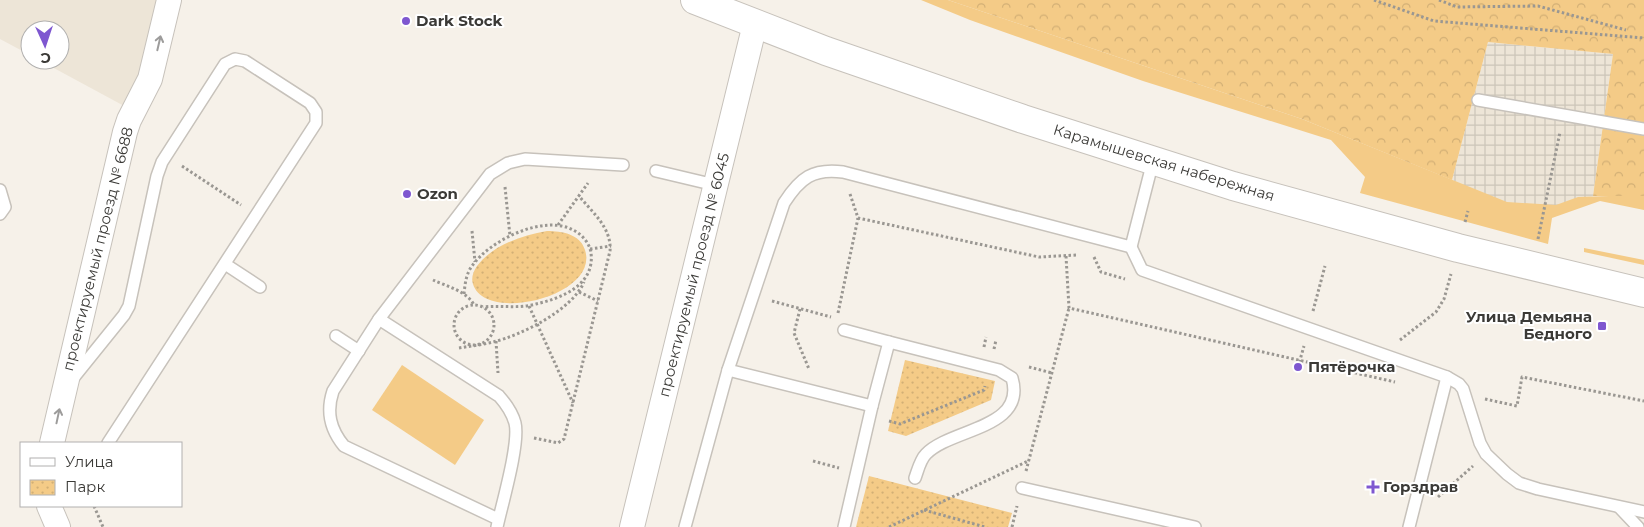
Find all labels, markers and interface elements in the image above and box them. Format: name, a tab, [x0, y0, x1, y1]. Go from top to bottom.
place label: Dark Stock	[416, 11, 503, 30]
marker: Dark Stock	[400, 15, 412, 27]
north arrow	[20, 20, 70, 70]
one-way arrow	[155, 35, 164, 51]
text: С	[40, 49, 51, 67]
street label: Карамышевская набережная	[1051, 120, 1277, 205]
street label: проектируемый проезд № 6688	[58, 125, 137, 373]
street label: проектируемый проезд № 6045	[654, 151, 733, 399]
place label: Ozon	[417, 184, 458, 203]
marker: Ozon	[401, 188, 413, 200]
place label: Улица Демьяна Бедного	[1466, 307, 1592, 343]
marker: Улица Демьяна Бедного	[1596, 320, 1608, 332]
place label: Пятёрочка	[1308, 357, 1395, 376]
marker: Пятёрочка	[1292, 361, 1304, 373]
one-way arrow	[54, 408, 64, 424]
legend	[20, 442, 182, 507]
text: Улица	[65, 452, 113, 471]
text: Парк	[65, 477, 105, 496]
place label: Горздрав	[1383, 477, 1458, 496]
marker: Горздрав	[1367, 481, 1379, 493]

